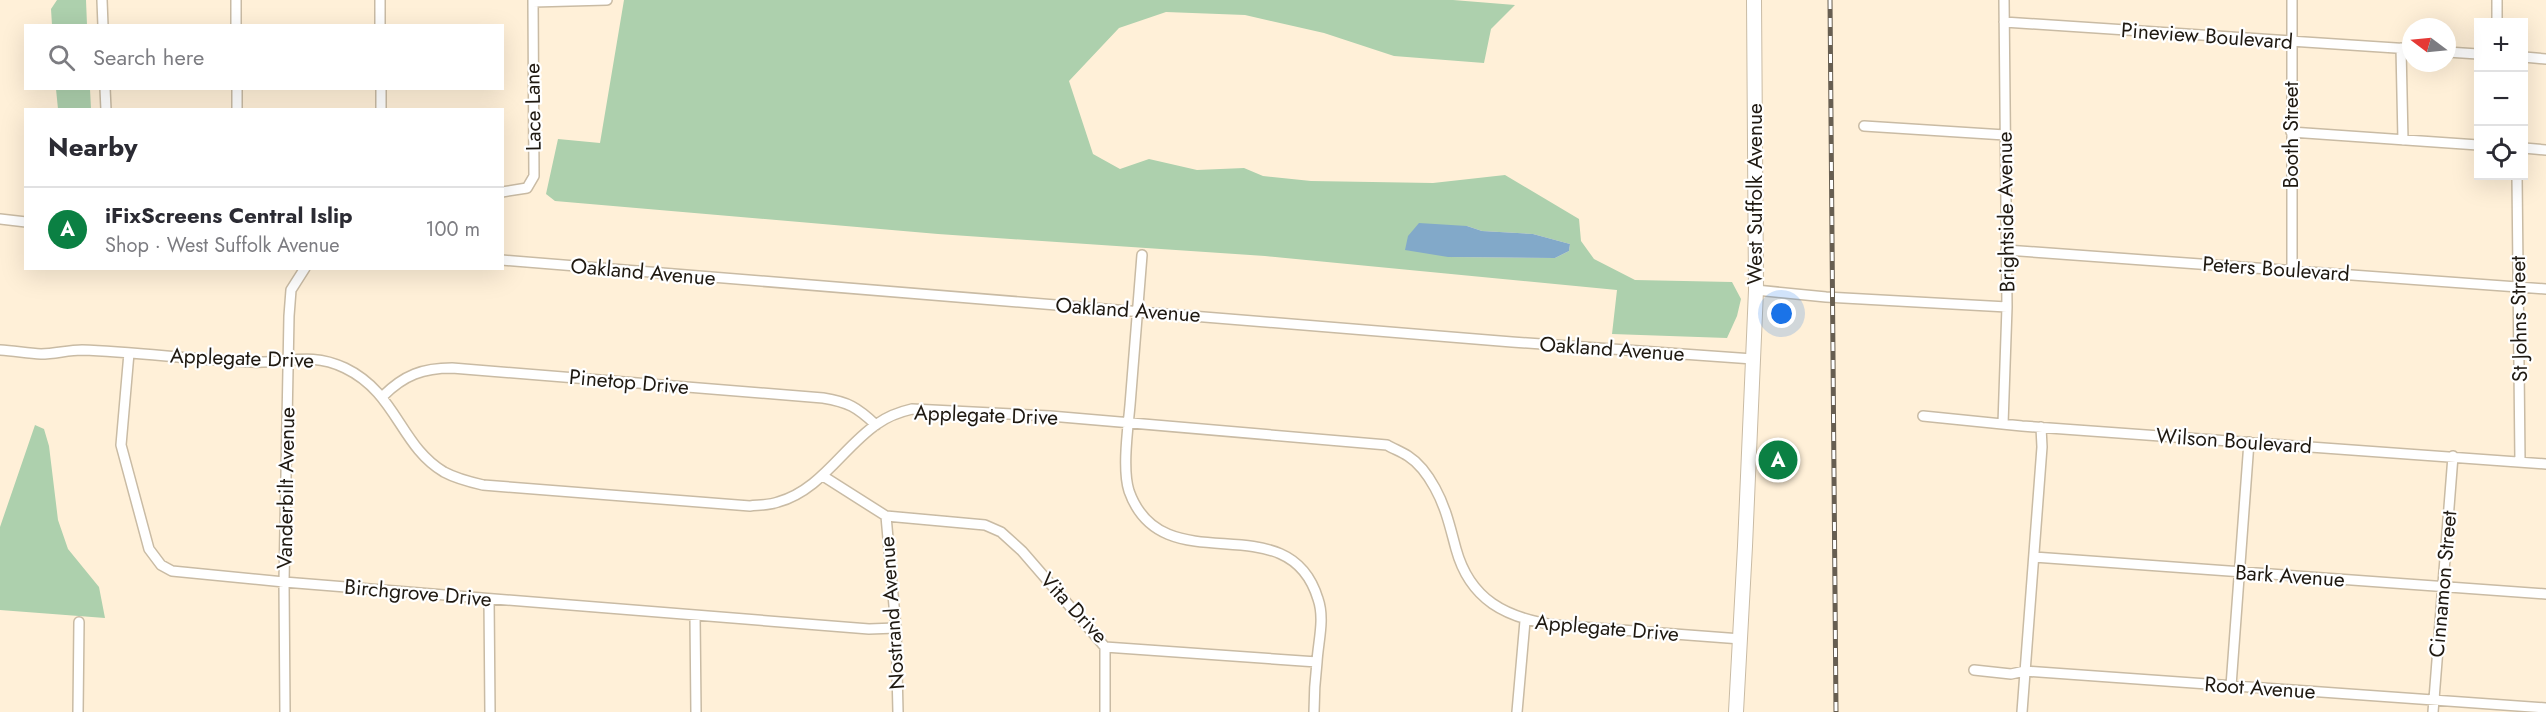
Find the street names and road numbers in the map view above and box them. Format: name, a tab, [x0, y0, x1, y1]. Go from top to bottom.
street label: Pineview Boulevard	[2120, 15, 2294, 57]
street label: Lace Lane	[517, 63, 549, 151]
street label: Booth Street	[2276, 81, 2306, 189]
street label: West Suffolk Avenue	[1740, 103, 1770, 285]
street label: Brightside Avenue	[1990, 131, 2022, 293]
street label: Peters Boulevard	[2201, 249, 2351, 289]
street label: Oakland Avenue	[569, 251, 717, 293]
street label: St Johns Street	[2503, 256, 2535, 382]
street label: Oakland Avenue	[1054, 290, 1202, 330]
street label: Oakland Avenue	[1538, 329, 1686, 369]
street label: Applegate Drive	[169, 340, 315, 376]
street label: Pinetop Drive	[568, 362, 690, 402]
street label: Applegate Drive	[913, 397, 1059, 433]
street label: Vanderbilt Avenue	[270, 407, 302, 569]
street label: Wilson Boulevard	[2155, 421, 2313, 461]
street label: Cinnamon Street	[2422, 509, 2464, 659]
street label: Nostrand Avenue	[872, 535, 912, 690]
street label: Bark Avenue	[2234, 557, 2346, 595]
street label: Vita Drive	[1033, 566, 1115, 650]
street label: Birchgrove Drive	[343, 572, 493, 614]
street label: Applegate Drive	[1534, 607, 1680, 649]
street label: Root Avenue	[2203, 669, 2317, 707]

